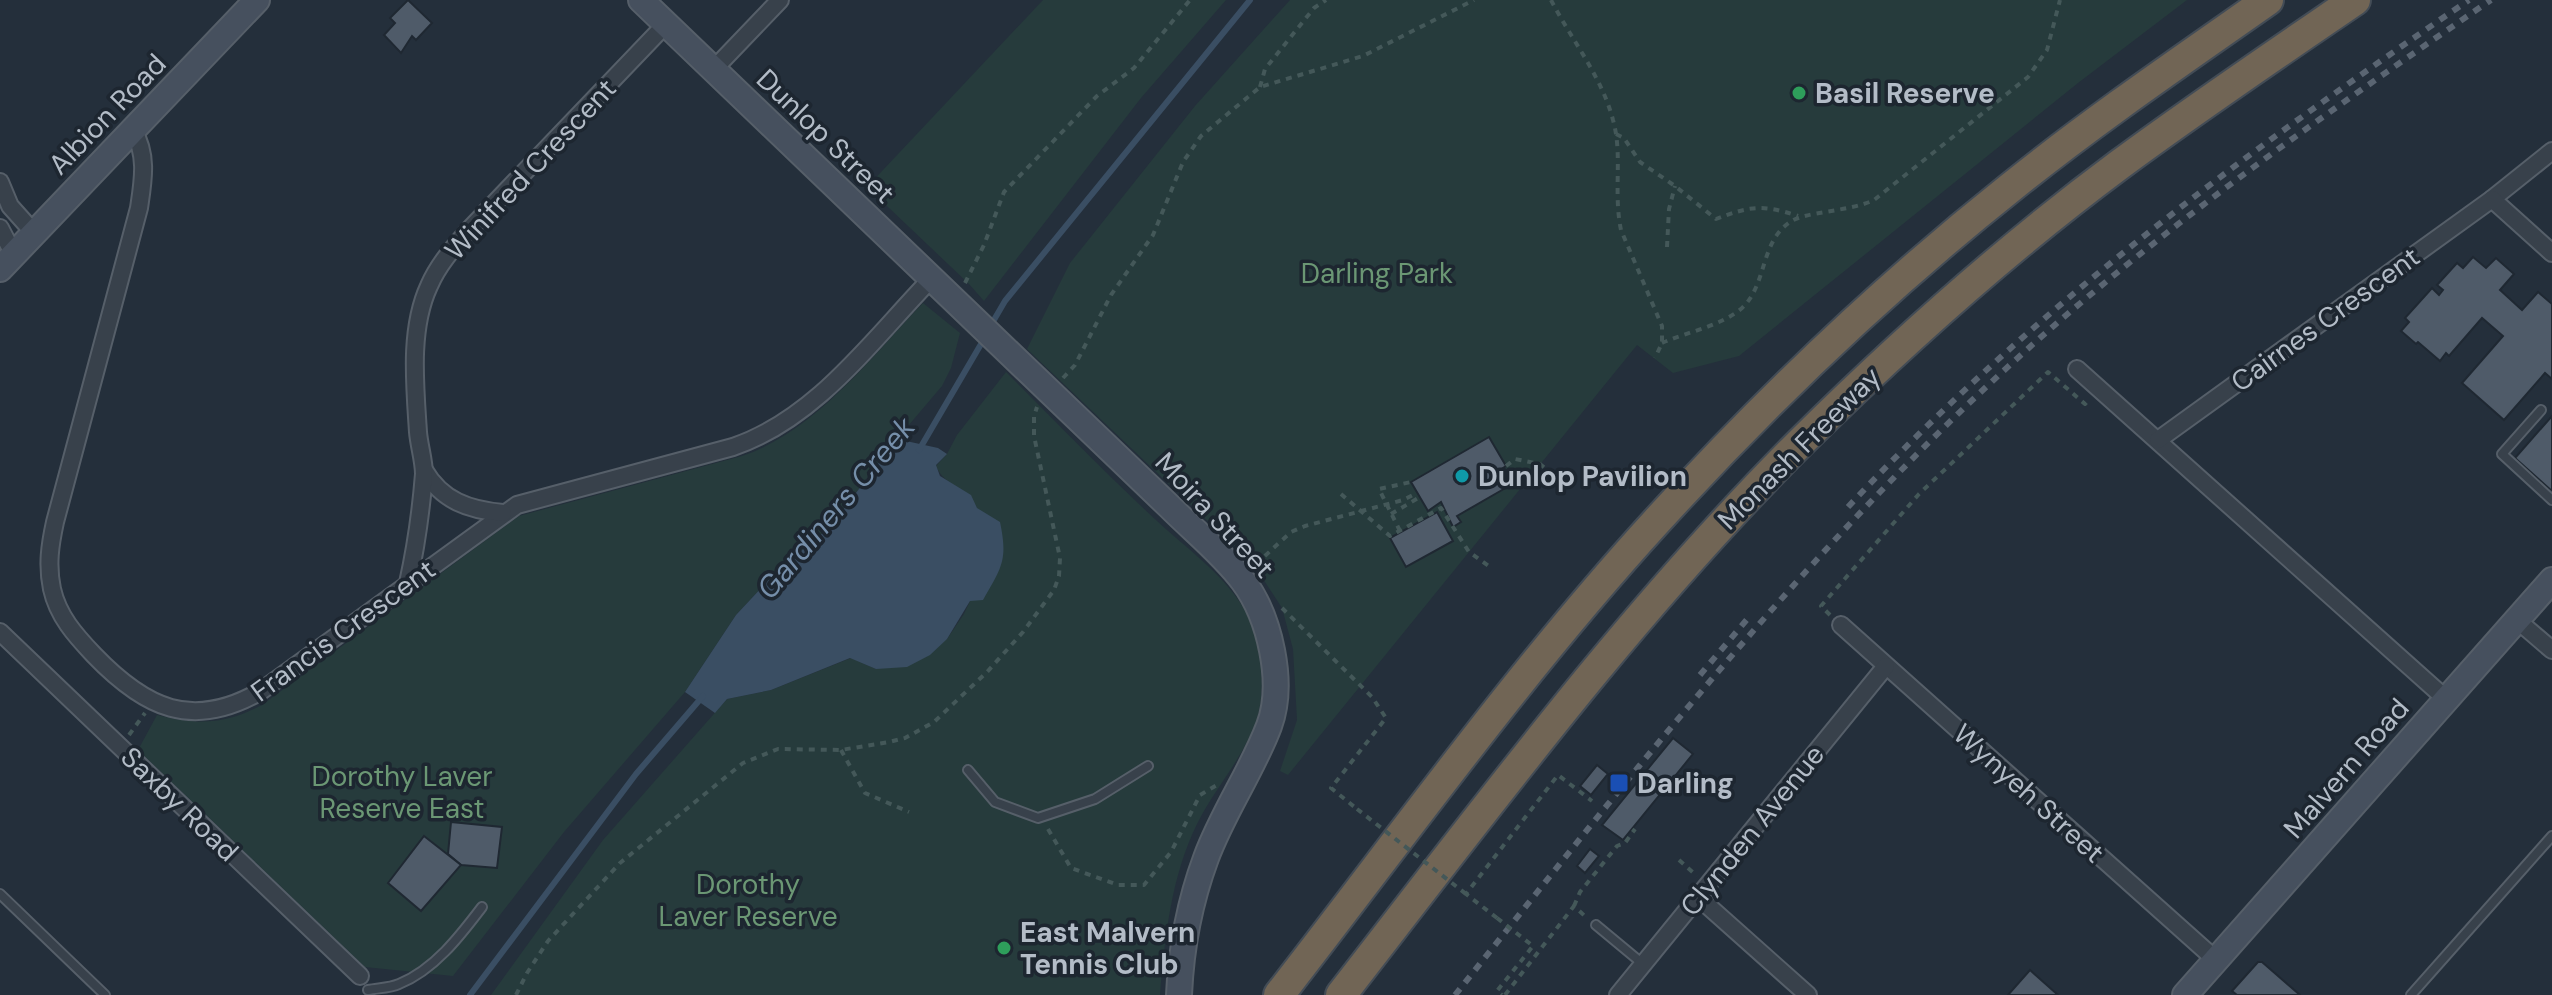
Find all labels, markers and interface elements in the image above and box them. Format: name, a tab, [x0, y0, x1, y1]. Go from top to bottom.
street label: Albion Road	[40, 46, 174, 183]
street label: Dunlop Street	[749, 61, 903, 212]
street label: Winifred Crescent	[436, 71, 624, 268]
place label: Basil Reserve	[1815, 75, 1995, 112]
marker: Basil Reserve	[1790, 84, 1808, 102]
street label: Cairnes Crescent	[2224, 238, 2427, 400]
park label: Darling Park	[1301, 255, 1453, 292]
street label: Monash Freeway	[1710, 359, 1889, 538]
water label: Gardiners Creek	[748, 408, 924, 607]
street label: Moira Street	[1147, 444, 1282, 586]
place label: Dunlop Pavilion	[1478, 458, 1687, 495]
marker: Dunlop Pavilion	[1453, 467, 1471, 485]
street label: Francis Crescent	[244, 551, 443, 710]
street label: Malvern Road	[2275, 691, 2417, 846]
street label: Wynyeh Street	[1945, 716, 2112, 871]
street label: Clynden Avenue	[1672, 737, 1833, 924]
street label: Saxby Road	[113, 739, 246, 870]
park label: Dorothy Laver Reserve East	[311, 758, 493, 827]
place label: Darling	[1637, 765, 1734, 802]
marker: Darling	[1608, 772, 1630, 794]
park label: Dorothy Laver Reserve	[658, 866, 838, 935]
place label: East Malvern Tennis Club	[1020, 914, 1195, 983]
marker: East Malvern Tennis Club	[995, 939, 1013, 957]

